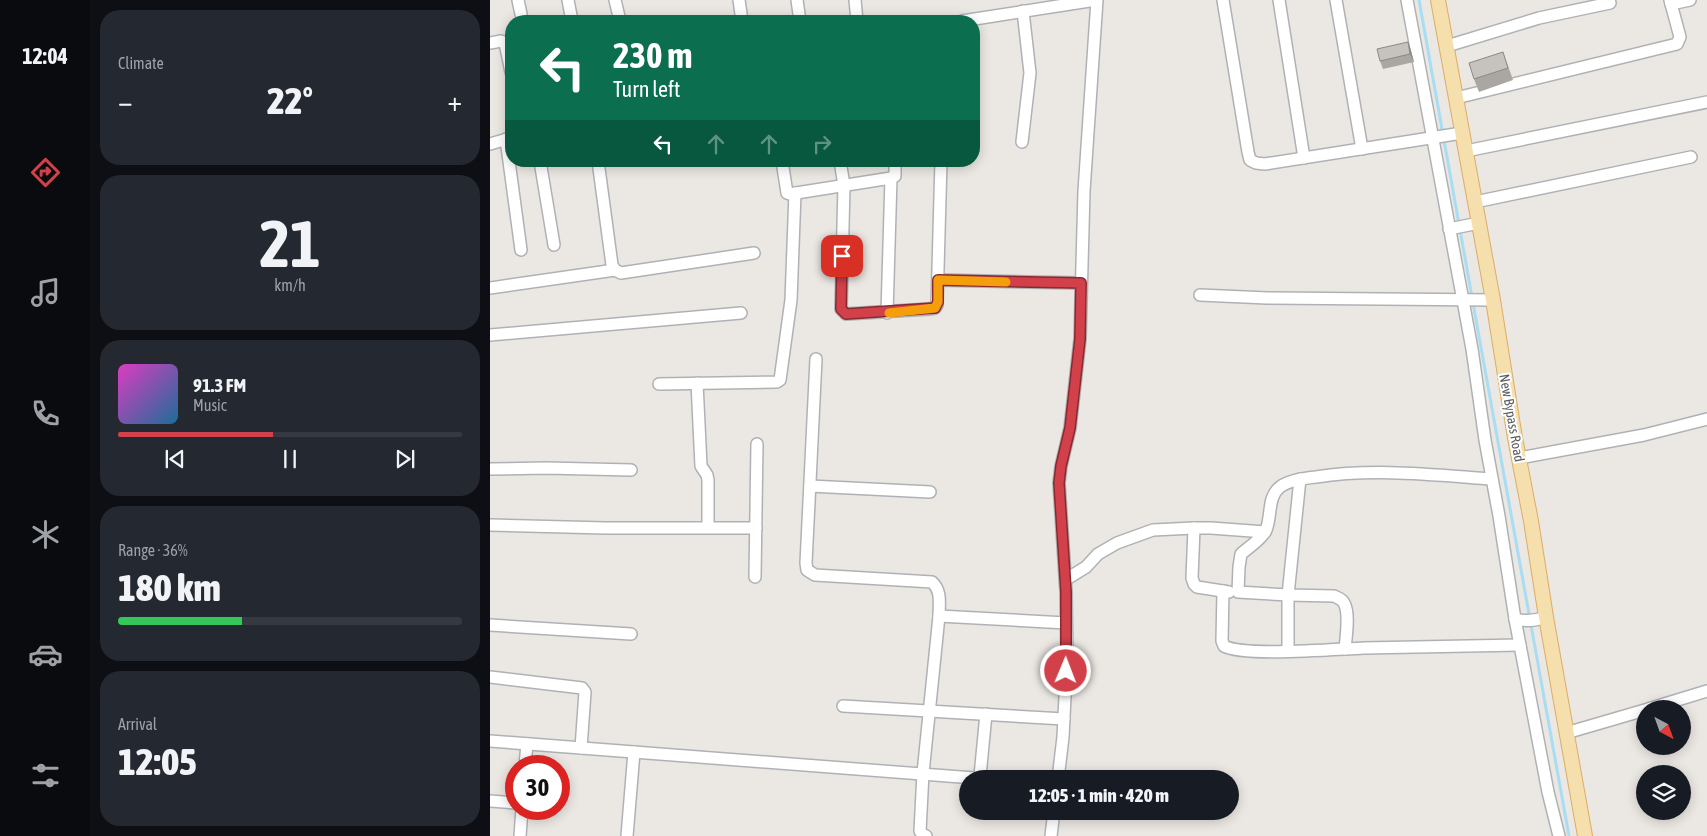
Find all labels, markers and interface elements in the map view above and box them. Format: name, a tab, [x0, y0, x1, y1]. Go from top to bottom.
icon: left	[530, 35, 595, 100]
text: 230 m	[613, 35, 692, 75]
text: 12:04	[22, 43, 68, 69]
text: Climate	[118, 54, 164, 72]
text: Turn left	[613, 76, 680, 102]
text: 22°	[267, 79, 313, 122]
text: −	[118, 85, 133, 117]
text: +	[447, 85, 462, 117]
icon: left	[649, 130, 677, 158]
icon: ahead	[702, 130, 730, 158]
icon: ahead	[755, 130, 783, 158]
icon: right	[808, 130, 836, 158]
icon: directions	[28, 155, 63, 190]
text: 21	[259, 206, 321, 281]
pin	[821, 235, 863, 277]
icon: arrive	[828, 242, 856, 270]
icon: music	[28, 275, 63, 310]
text: km/h	[274, 276, 306, 294]
street label: New Bypass Road	[1496, 373, 1528, 463]
text: 91.3 FM	[193, 374, 246, 396]
icon: phone	[28, 396, 63, 431]
text: Music	[193, 396, 227, 414]
icon: previous	[161, 445, 189, 473]
icon: pause	[276, 445, 304, 473]
icon: next	[391, 445, 419, 473]
icon: climate	[28, 517, 63, 552]
text: Range · 36%	[118, 541, 188, 559]
text: 180 km	[118, 566, 221, 609]
icon: car	[28, 637, 63, 672]
position arrow	[1039, 644, 1091, 696]
north arrow	[1636, 700, 1691, 755]
map controls	[1636, 700, 1691, 820]
text: Arrival	[118, 715, 157, 733]
text: 12:05	[118, 740, 197, 783]
speed limit sign: 30	[505, 755, 570, 820]
icon: filters	[28, 758, 63, 793]
button: layers	[1636, 765, 1691, 820]
text: 12:05 · 1 min · 420 m	[1029, 784, 1169, 806]

